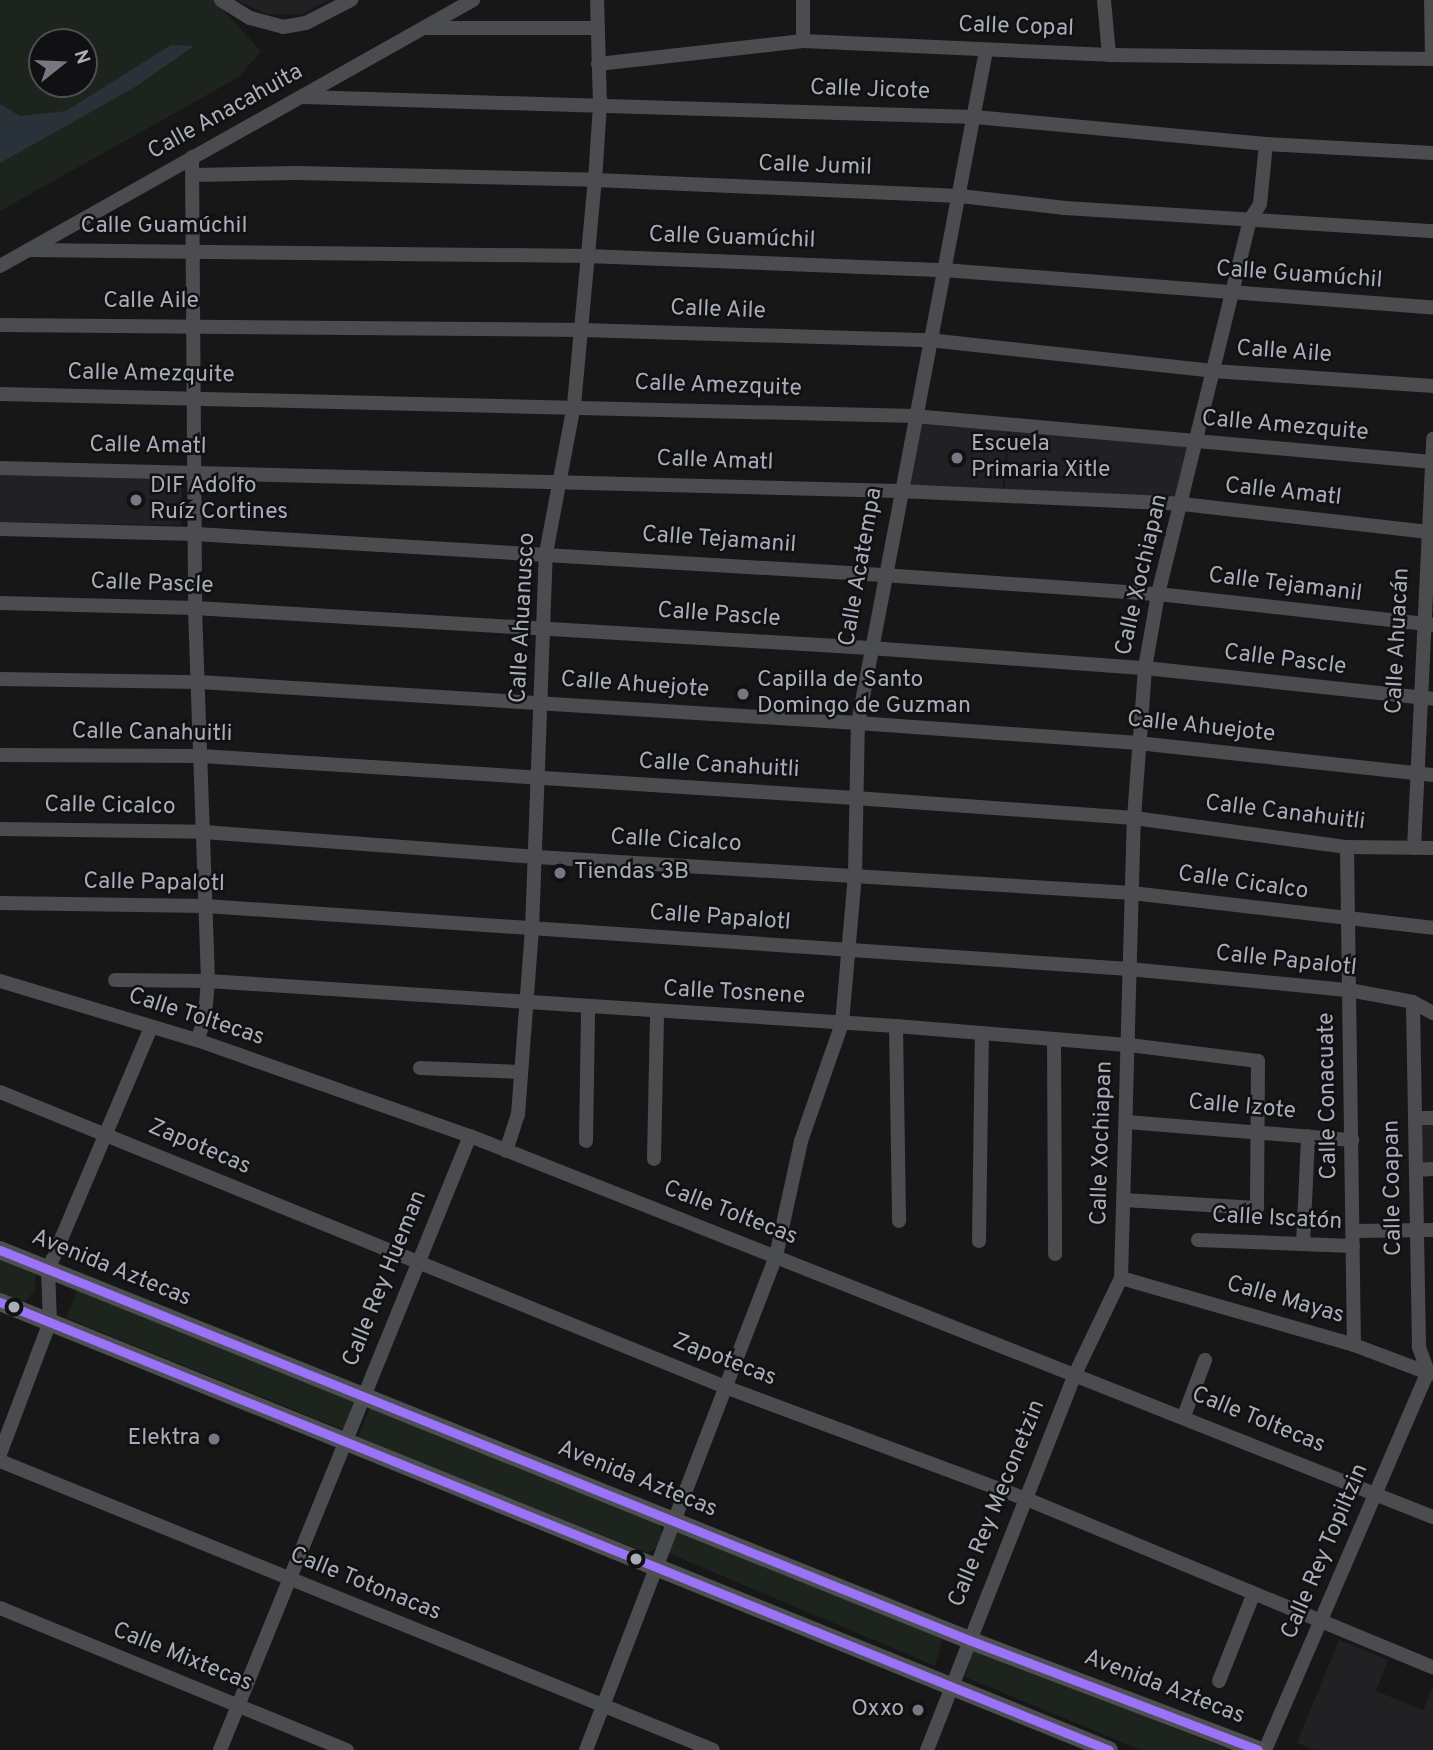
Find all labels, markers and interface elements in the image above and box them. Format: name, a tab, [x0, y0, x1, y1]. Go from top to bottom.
street label: Calle Copal	[958, 12, 1074, 44]
north arrow	[28, 28, 98, 98]
text: N	[68, 47, 95, 67]
street label: Calle Anacahuita	[143, 59, 309, 167]
street label: Calle Jicote	[809, 75, 931, 107]
street label: Calle Jumil	[758, 151, 872, 183]
street label: Calle Guamúchil	[81, 213, 247, 241]
street label: Calle Guamúchil	[648, 222, 816, 256]
street label: Calle Guamúchil	[1215, 256, 1383, 296]
street label: Calle Aile	[103, 288, 199, 316]
street label: Calle Aile	[669, 296, 767, 326]
street label: Calle Aile	[1235, 336, 1333, 370]
street label: Calle Amezquite	[67, 360, 235, 390]
street label: Calle Amezquite	[633, 370, 803, 404]
street label: Calle Amezquite	[1200, 406, 1370, 448]
place label: Escuela Primaria Xitle	[971, 431, 1110, 485]
street label: Calle Amatl	[89, 432, 207, 462]
street label: Calle Amatl	[656, 446, 774, 478]
marker: Escuela Primaria Xitle	[949, 450, 965, 466]
place label: DIF Adolfo Ruíz Cortines	[150, 473, 288, 527]
street label: Calle Amatl	[1223, 473, 1343, 513]
street label: Calle Acatempa	[834, 485, 890, 649]
marker: DIF Adolfo Ruíz Cortines	[128, 492, 144, 508]
street label: Calle Xochiapan	[1111, 492, 1175, 658]
street label: Calle Tejamanil	[640, 522, 798, 560]
street label: Calle Ahuanusco	[506, 531, 542, 705]
street label: Calle Tejamanil	[1206, 563, 1364, 609]
street label: Calle Ahuacán	[1381, 567, 1417, 715]
street label: Calle Pascle	[90, 569, 214, 601]
street label: Calle Pascle	[656, 598, 782, 634]
street label: Calle Pascle	[1222, 640, 1348, 682]
street label: Calle Ahuejote	[559, 667, 711, 705]
place label: Capilla de Santo Domingo de Guzman	[757, 667, 971, 721]
marker: Capilla de Santo Domingo de Guzman	[735, 686, 751, 702]
street label: Calle Ahuejote	[1125, 706, 1277, 750]
street label: Calle Canahuitli	[71, 719, 233, 749]
street label: Calle Canahuitli	[638, 749, 800, 785]
street label: Calle Canahuitli	[1203, 790, 1367, 838]
street label: Calle Cicalco	[44, 792, 176, 822]
street label: Calle Cicalco	[610, 825, 742, 859]
place label: Tiendas 3B	[574, 859, 689, 887]
street label: Calle Cicalco	[1176, 861, 1310, 907]
marker: Tiendas 3B	[552, 865, 568, 881]
street label: Calle Papalotl	[83, 869, 225, 899]
street label: Calle Papalotl	[648, 900, 792, 938]
street label: Calle Papalotl	[1214, 941, 1358, 983]
street label: Calle Tosnene	[662, 976, 806, 1012]
street label: Calle Toltecas	[124, 983, 268, 1053]
street label: Calle Conacuate	[1314, 1012, 1344, 1180]
street label: Calle Xochiapan	[1086, 1060, 1120, 1226]
street label: Calle Izote	[1187, 1090, 1297, 1126]
street label: Zapotecas	[144, 1114, 254, 1182]
street label: Calle Coapan	[1379, 1120, 1409, 1256]
street label: Calle Toltecas	[659, 1176, 801, 1252]
street label: Calle Rey Hueman	[338, 1187, 434, 1371]
street label: Calle Iscatón	[1211, 1203, 1343, 1237]
street label: Avenida Aztecas	[27, 1224, 195, 1314]
street label: Calle Mayas	[1223, 1271, 1347, 1331]
unlabelled marker	[7, 1300, 21, 1314]
street label: Zapotecas	[668, 1329, 780, 1393]
street label: Calle Toltecas	[1187, 1382, 1329, 1460]
street label: Calle Rey Meconetzin	[944, 1396, 1052, 1612]
place label: Elektra	[127, 1425, 200, 1453]
marker: Elektra	[206, 1431, 222, 1447]
street label: Avenida Aztecas	[553, 1435, 721, 1525]
street label: Calle Rey Topiltzin	[1276, 1460, 1376, 1644]
street label: Calle Totonacas	[285, 1542, 445, 1628]
unlabelled marker	[629, 1552, 643, 1566]
street label: Calle Mixtecas	[108, 1617, 256, 1699]
street label: Avenida Aztecas	[1079, 1645, 1249, 1731]
place label: Oxxo	[851, 1696, 904, 1724]
marker: Oxxo	[910, 1702, 926, 1718]

